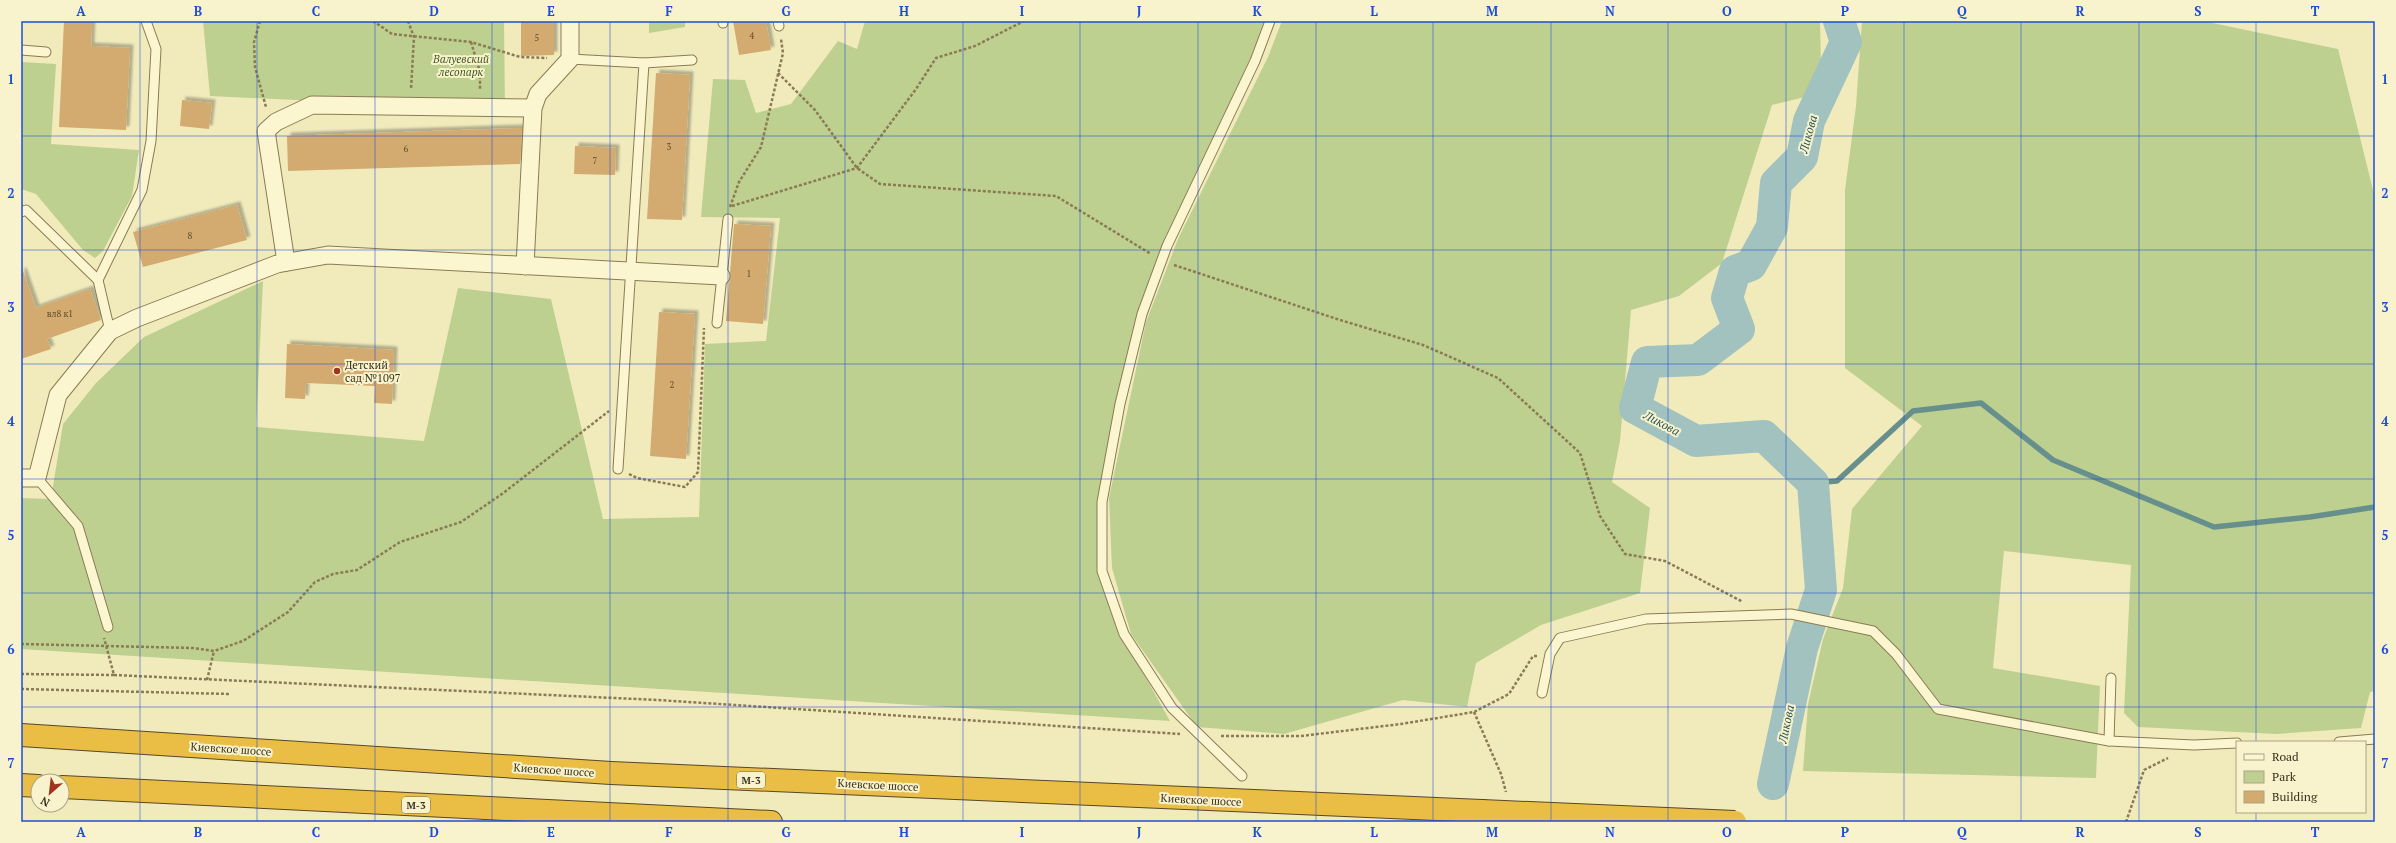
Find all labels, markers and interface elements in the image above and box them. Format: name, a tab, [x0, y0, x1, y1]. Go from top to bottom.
text: A	[76, 2, 86, 20]
text: B	[194, 2, 202, 20]
text: C	[312, 2, 320, 20]
text: D	[429, 2, 439, 20]
text: E	[547, 2, 555, 20]
text: F	[665, 2, 673, 20]
text: G	[781, 2, 791, 20]
text: H	[899, 2, 909, 20]
text: I	[1020, 2, 1025, 20]
text: J	[1137, 2, 1142, 20]
text: K	[1252, 2, 1262, 20]
text: L	[1370, 2, 1378, 20]
text: M	[1486, 2, 1498, 20]
text: N	[1605, 2, 1615, 20]
text: O	[1722, 2, 1732, 20]
text: P	[1841, 2, 1849, 20]
text: Q	[1957, 2, 1968, 20]
text: R	[2075, 2, 2085, 20]
text: S	[2194, 2, 2202, 20]
text: T	[2311, 2, 2320, 20]
house number: 4	[750, 30, 755, 42]
house number: 5	[535, 32, 540, 44]
park label: Валуевский лесопарк	[432, 52, 489, 79]
text: 1	[7, 70, 15, 88]
text: 1	[2381, 70, 2389, 88]
water label: Ликова	[1795, 113, 1820, 156]
house number: 3	[667, 141, 672, 153]
house number: 6	[404, 143, 409, 155]
house number: 7	[593, 155, 598, 167]
text: 2	[7, 184, 15, 202]
text: 2	[2381, 184, 2389, 202]
house number: 8	[188, 230, 193, 242]
house number: 1	[747, 268, 751, 280]
text: 3	[7, 298, 15, 316]
text: 3	[2381, 298, 2389, 316]
house number: вл8 к1	[47, 308, 73, 320]
place label: Детский сад №1097	[345, 358, 401, 385]
marker: Детский сад №1097	[332, 366, 342, 376]
house number: 2	[670, 379, 675, 391]
water label: Ликова	[1641, 407, 1683, 439]
text: 4	[7, 412, 15, 430]
text: 4	[2381, 412, 2389, 430]
text: 5	[7, 526, 15, 544]
text: 5	[2381, 526, 2389, 544]
text: 6	[7, 640, 15, 658]
text: 6	[2381, 640, 2389, 658]
water label: Ликова	[1774, 704, 1797, 745]
street label: Киевское шоссе	[190, 739, 272, 759]
legend	[2236, 741, 2366, 813]
text: Road	[2272, 749, 2299, 764]
text: 7	[7, 754, 15, 772]
text: 7	[2381, 754, 2389, 772]
street label: Киевское шоссе	[513, 760, 595, 780]
text: Park	[2272, 769, 2297, 784]
road number: М-3	[737, 772, 765, 788]
north arrow	[30, 773, 70, 813]
street label: Киевское шоссе	[837, 776, 919, 794]
text: Building	[2272, 789, 2318, 804]
street label: Киевское шоссе	[1160, 791, 1242, 809]
text: N	[38, 793, 52, 810]
road number: М-3	[402, 797, 430, 813]
text: A	[76, 823, 86, 841]
text: B	[194, 823, 202, 841]
text: C	[312, 823, 320, 841]
text: D	[429, 823, 439, 841]
text: E	[547, 823, 555, 841]
text: F	[665, 823, 673, 841]
text: G	[781, 823, 791, 841]
text: H	[899, 823, 909, 841]
text: I	[1020, 823, 1025, 841]
text: J	[1137, 823, 1142, 841]
text: K	[1252, 823, 1262, 841]
text: L	[1370, 823, 1378, 841]
text: M	[1486, 823, 1498, 841]
text: N	[1605, 823, 1615, 841]
text: O	[1722, 823, 1732, 841]
text: P	[1841, 823, 1849, 841]
text: Q	[1957, 823, 1968, 841]
text: R	[2075, 823, 2085, 841]
text: S	[2194, 823, 2202, 841]
text: T	[2311, 823, 2320, 841]

